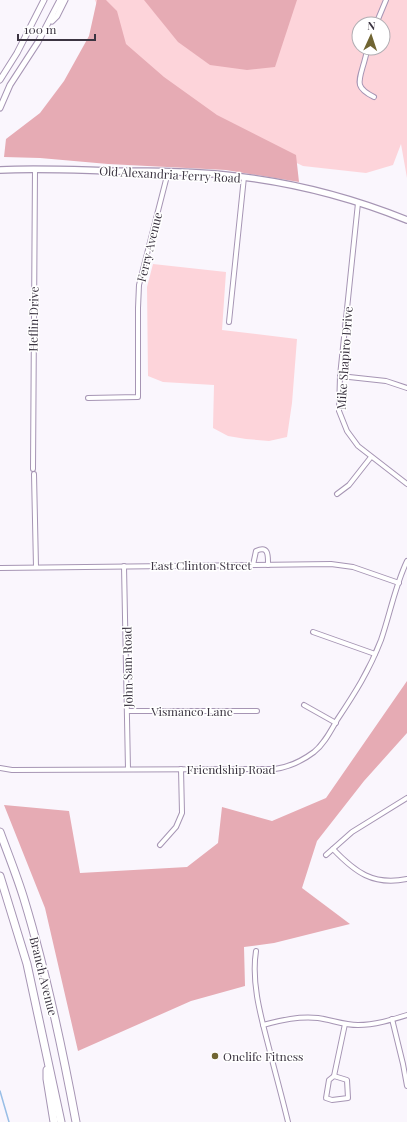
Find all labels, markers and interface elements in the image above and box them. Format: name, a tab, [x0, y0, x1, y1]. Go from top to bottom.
scale bar	[18, 16, 95, 42]
north arrow	[351, 16, 391, 56]
text: N	[367, 18, 376, 33]
text: 100 m	[24, 21, 57, 37]
street label: Old Alexandria Ferry Road	[99, 162, 241, 186]
street label: Ferry Avenue	[133, 211, 165, 283]
street label: Heflin Drive	[24, 286, 42, 352]
street label: Mike Shapiro Drive	[332, 306, 356, 410]
street label: East Clinton Street	[150, 557, 252, 573]
street label: John Sam Road	[118, 626, 136, 709]
street label: Vismanco Lane	[150, 703, 233, 719]
street label: Friendship Road	[186, 761, 276, 777]
street label: Branch Avenue	[26, 935, 62, 1017]
place label: Onelife Fitness	[223, 1048, 303, 1064]
marker: Onelife Fitness	[210, 1051, 220, 1061]

